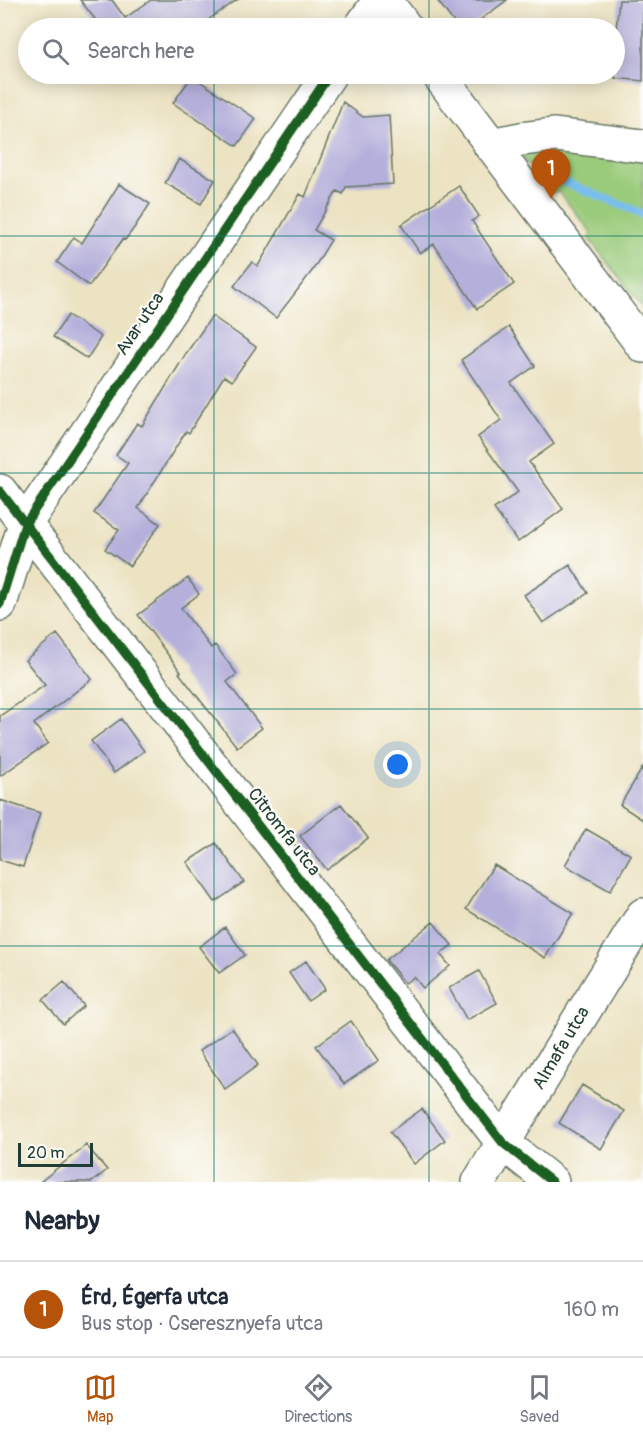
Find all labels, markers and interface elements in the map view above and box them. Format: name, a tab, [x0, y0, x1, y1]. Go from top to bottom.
search box	[18, 18, 625, 84]
icon: search	[39, 35, 72, 68]
text: Search here	[87, 37, 194, 65]
pin: 1	[532, 150, 570, 199]
street label: Avar utca	[111, 288, 169, 360]
your location	[383, 750, 412, 779]
street label: Citromfa utca	[242, 783, 326, 881]
street label: Almafa utca	[527, 1002, 595, 1094]
scale bar	[18, 1140, 93, 1168]
text: 20 m	[27, 1143, 65, 1163]
text: Nearby	[24, 1205, 100, 1237]
text: Érd, Égerfa utca	[81, 1283, 228, 1311]
text: 1	[40, 1297, 47, 1322]
text: 160 m	[564, 1297, 619, 1322]
text: Bus stop · Cseresznyefa utca	[81, 1311, 323, 1336]
tab: Map	[84, 1371, 117, 1427]
tab: Directions	[284, 1371, 352, 1427]
tab: Saved	[520, 1371, 559, 1427]

